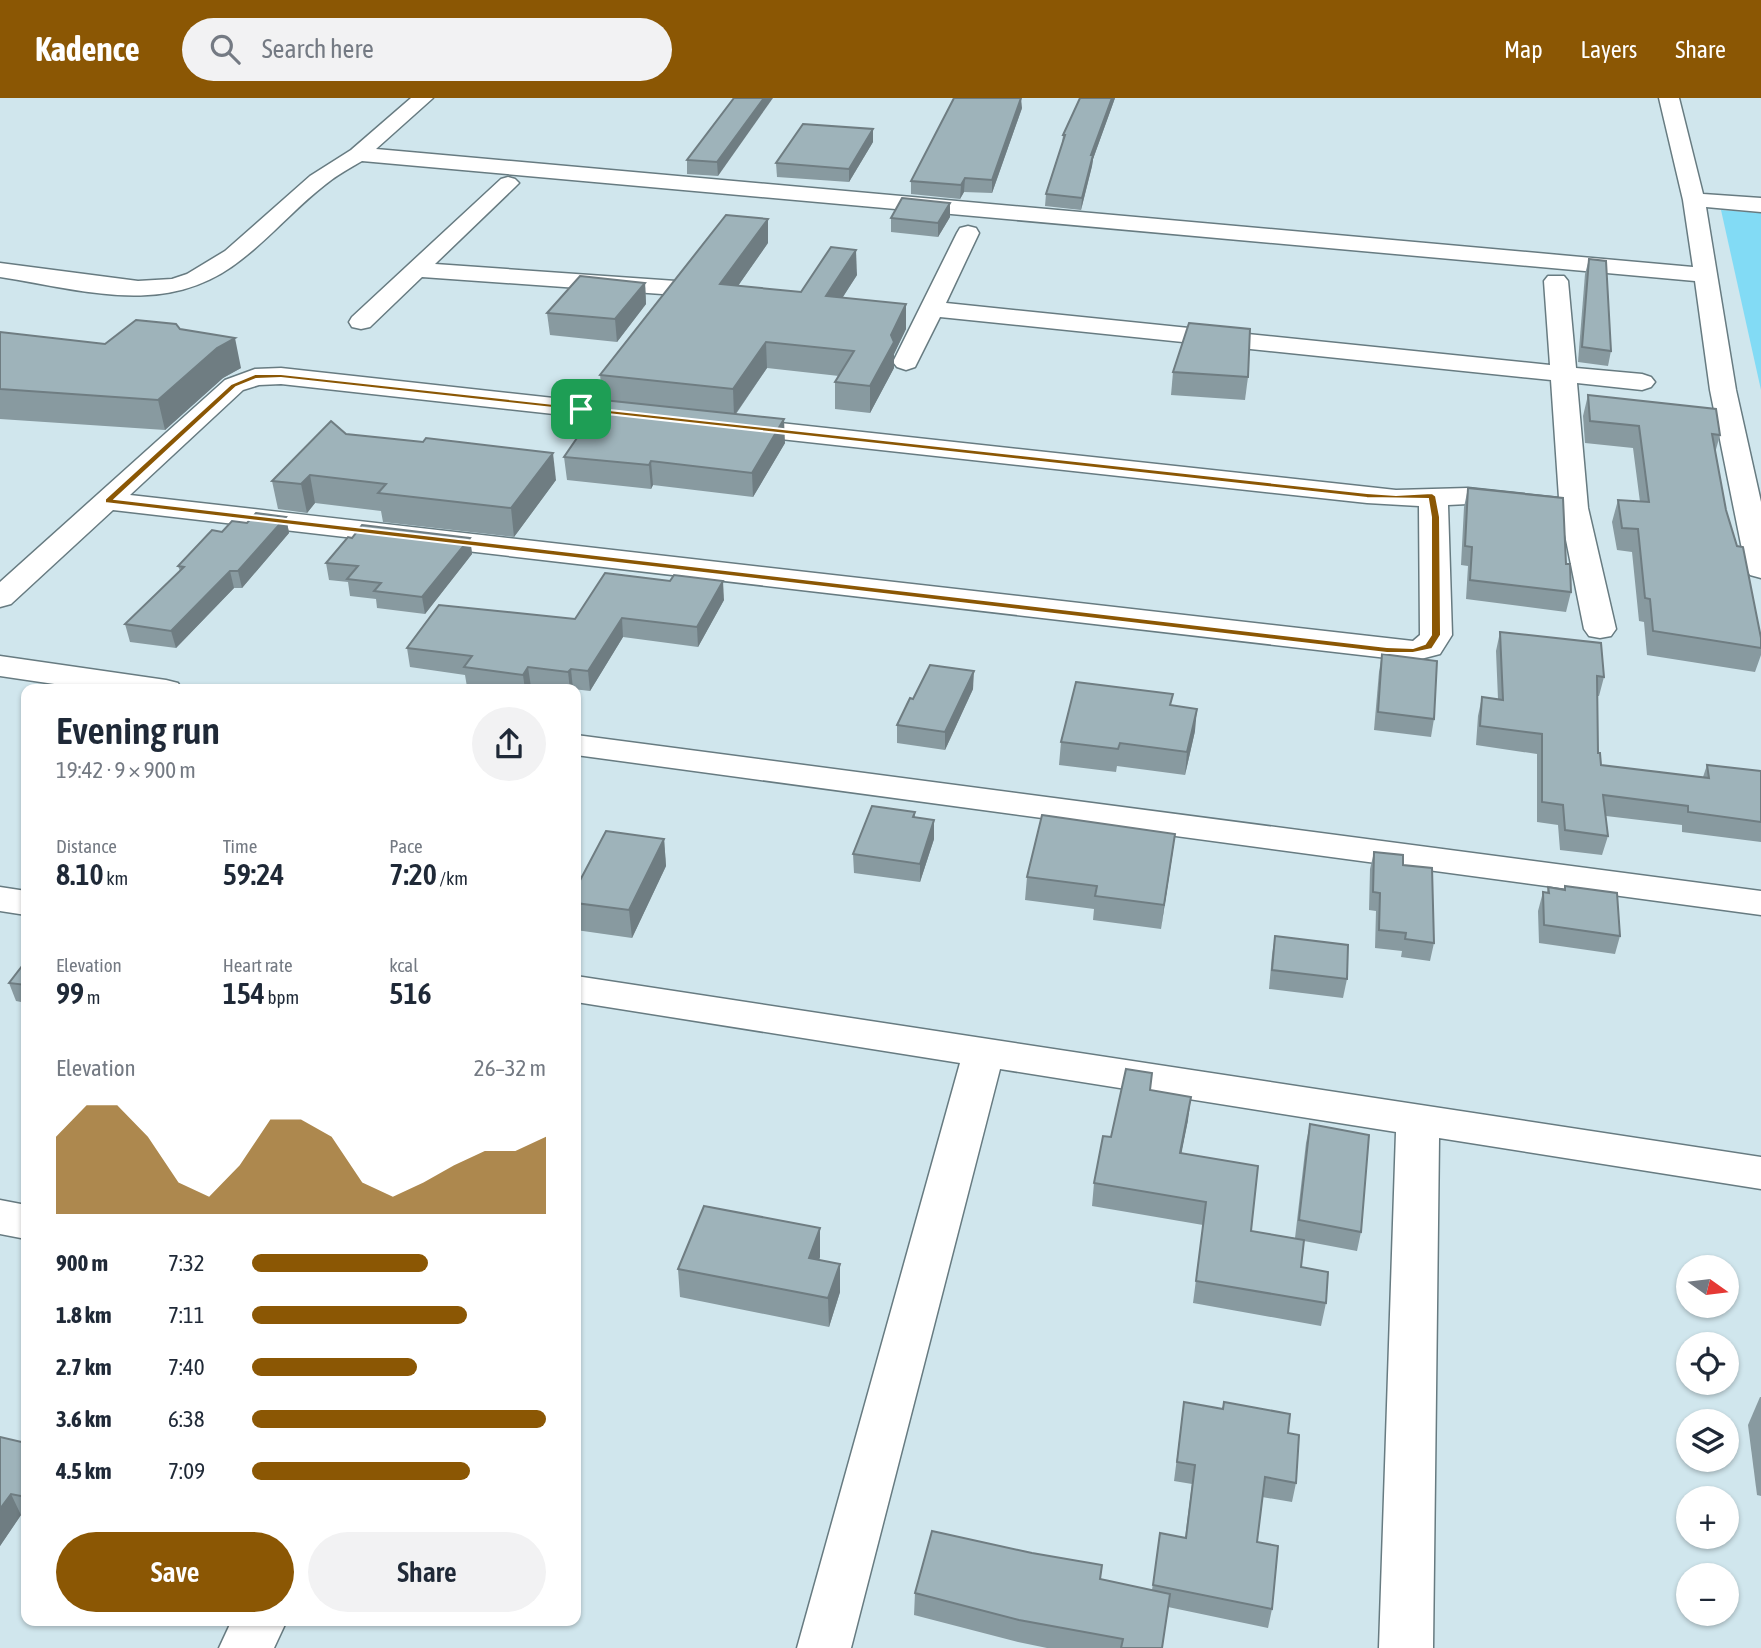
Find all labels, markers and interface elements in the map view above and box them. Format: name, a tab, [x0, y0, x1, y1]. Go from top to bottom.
search box	[182, 18, 672, 81]
text: Kadence	[35, 30, 140, 68]
icon: search	[206, 30, 244, 68]
text: Search here	[262, 34, 374, 64]
text: Map	[1504, 36, 1543, 63]
text: Layers	[1581, 36, 1637, 63]
text: Share	[1675, 36, 1726, 63]
pin	[551, 379, 611, 439]
icon: arrive	[562, 390, 600, 428]
button: share	[472, 707, 546, 781]
text: Evening run	[56, 709, 220, 752]
text: 19:42 · 9 × 900 m	[56, 757, 196, 783]
text: Distance	[56, 835, 117, 857]
text: Time	[223, 835, 257, 857]
text: Pace	[389, 835, 423, 857]
text: 8.10	[56, 857, 104, 891]
text: 59:24	[223, 857, 284, 891]
text: 7:20	[389, 857, 437, 891]
text: km	[104, 867, 128, 889]
text: /km	[437, 867, 468, 889]
text: Elevation	[56, 954, 122, 976]
text: Heart rate	[223, 954, 293, 976]
text: kcal	[389, 954, 418, 976]
text: 99	[56, 976, 84, 1010]
text: 154	[223, 976, 265, 1010]
text: 516	[389, 976, 432, 1010]
text: m	[84, 986, 101, 1008]
text: bpm	[265, 986, 299, 1008]
text: Elevation	[56, 1055, 136, 1081]
text: 26–32 m	[474, 1055, 546, 1081]
text: 900 m	[56, 1250, 108, 1276]
text: 7:32	[168, 1250, 205, 1276]
north arrow	[1676, 1255, 1740, 1318]
map controls	[1676, 1255, 1739, 1626]
text: 1.8 km	[56, 1302, 112, 1328]
text: 7:11	[168, 1302, 205, 1328]
button: locate	[1676, 1332, 1739, 1395]
text: 2.7 km	[56, 1354, 112, 1380]
text: 7:40	[168, 1354, 205, 1380]
text: 3.6 km	[56, 1406, 112, 1432]
text: 6:38	[168, 1406, 205, 1432]
button: layers	[1676, 1409, 1739, 1472]
text: 4.5 km	[56, 1458, 112, 1484]
text: 7:09	[168, 1458, 205, 1484]
button: +	[1676, 1486, 1739, 1549]
button: Save	[56, 1532, 294, 1612]
button: Share	[308, 1532, 546, 1612]
button: −	[1676, 1563, 1739, 1626]

